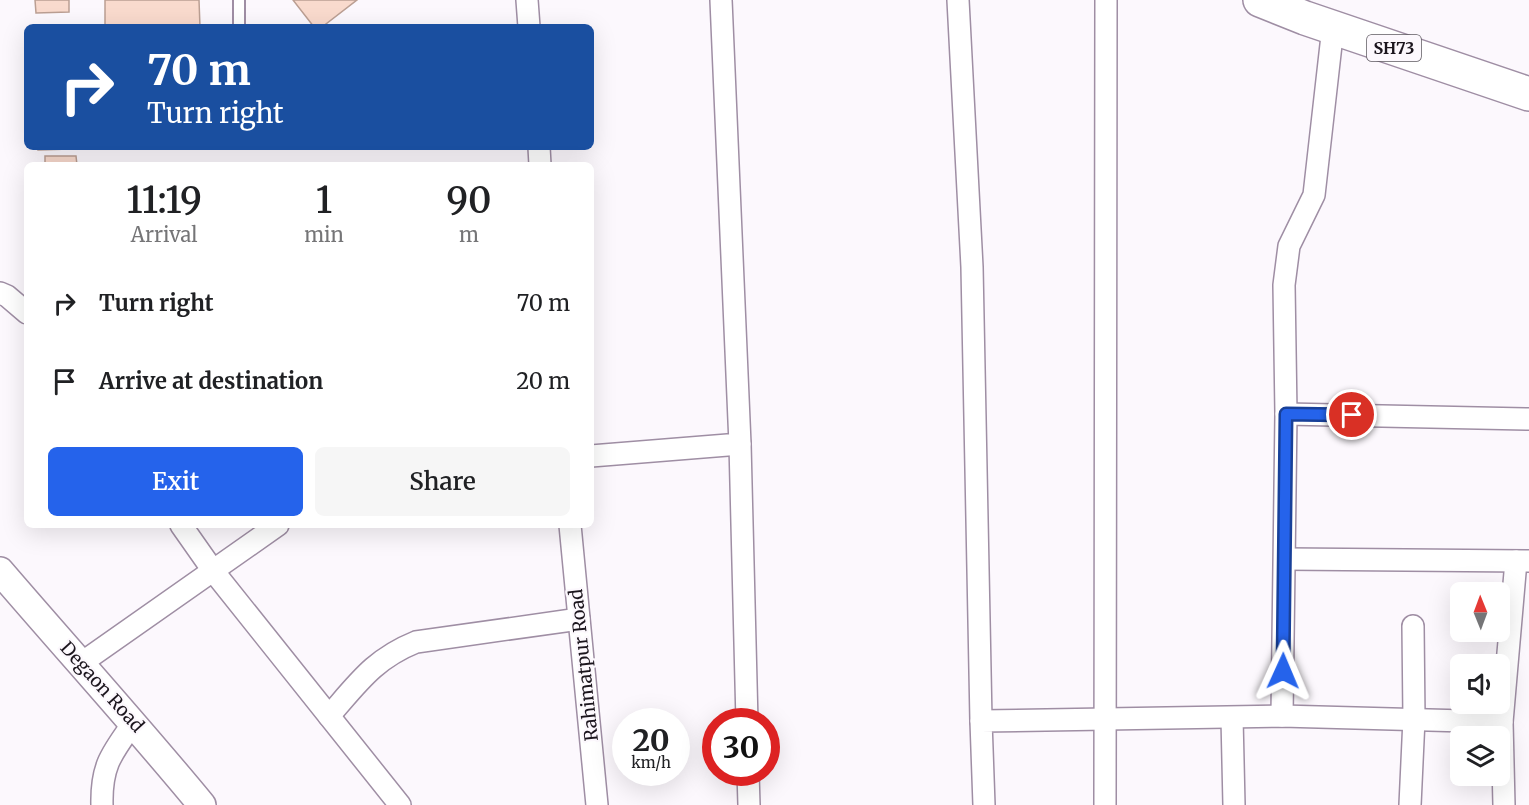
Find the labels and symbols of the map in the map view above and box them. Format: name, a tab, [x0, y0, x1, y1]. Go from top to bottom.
road number: SH73	[1367, 35, 1421, 61]
pin	[1326, 389, 1377, 440]
north arrow	[1450, 582, 1510, 642]
street label: Rahimatpur Road	[564, 588, 603, 742]
street label: Degaon Road	[56, 636, 149, 737]
position arrow	[1251, 639, 1315, 703]
speed limit sign: 30	[702, 708, 780, 786]

